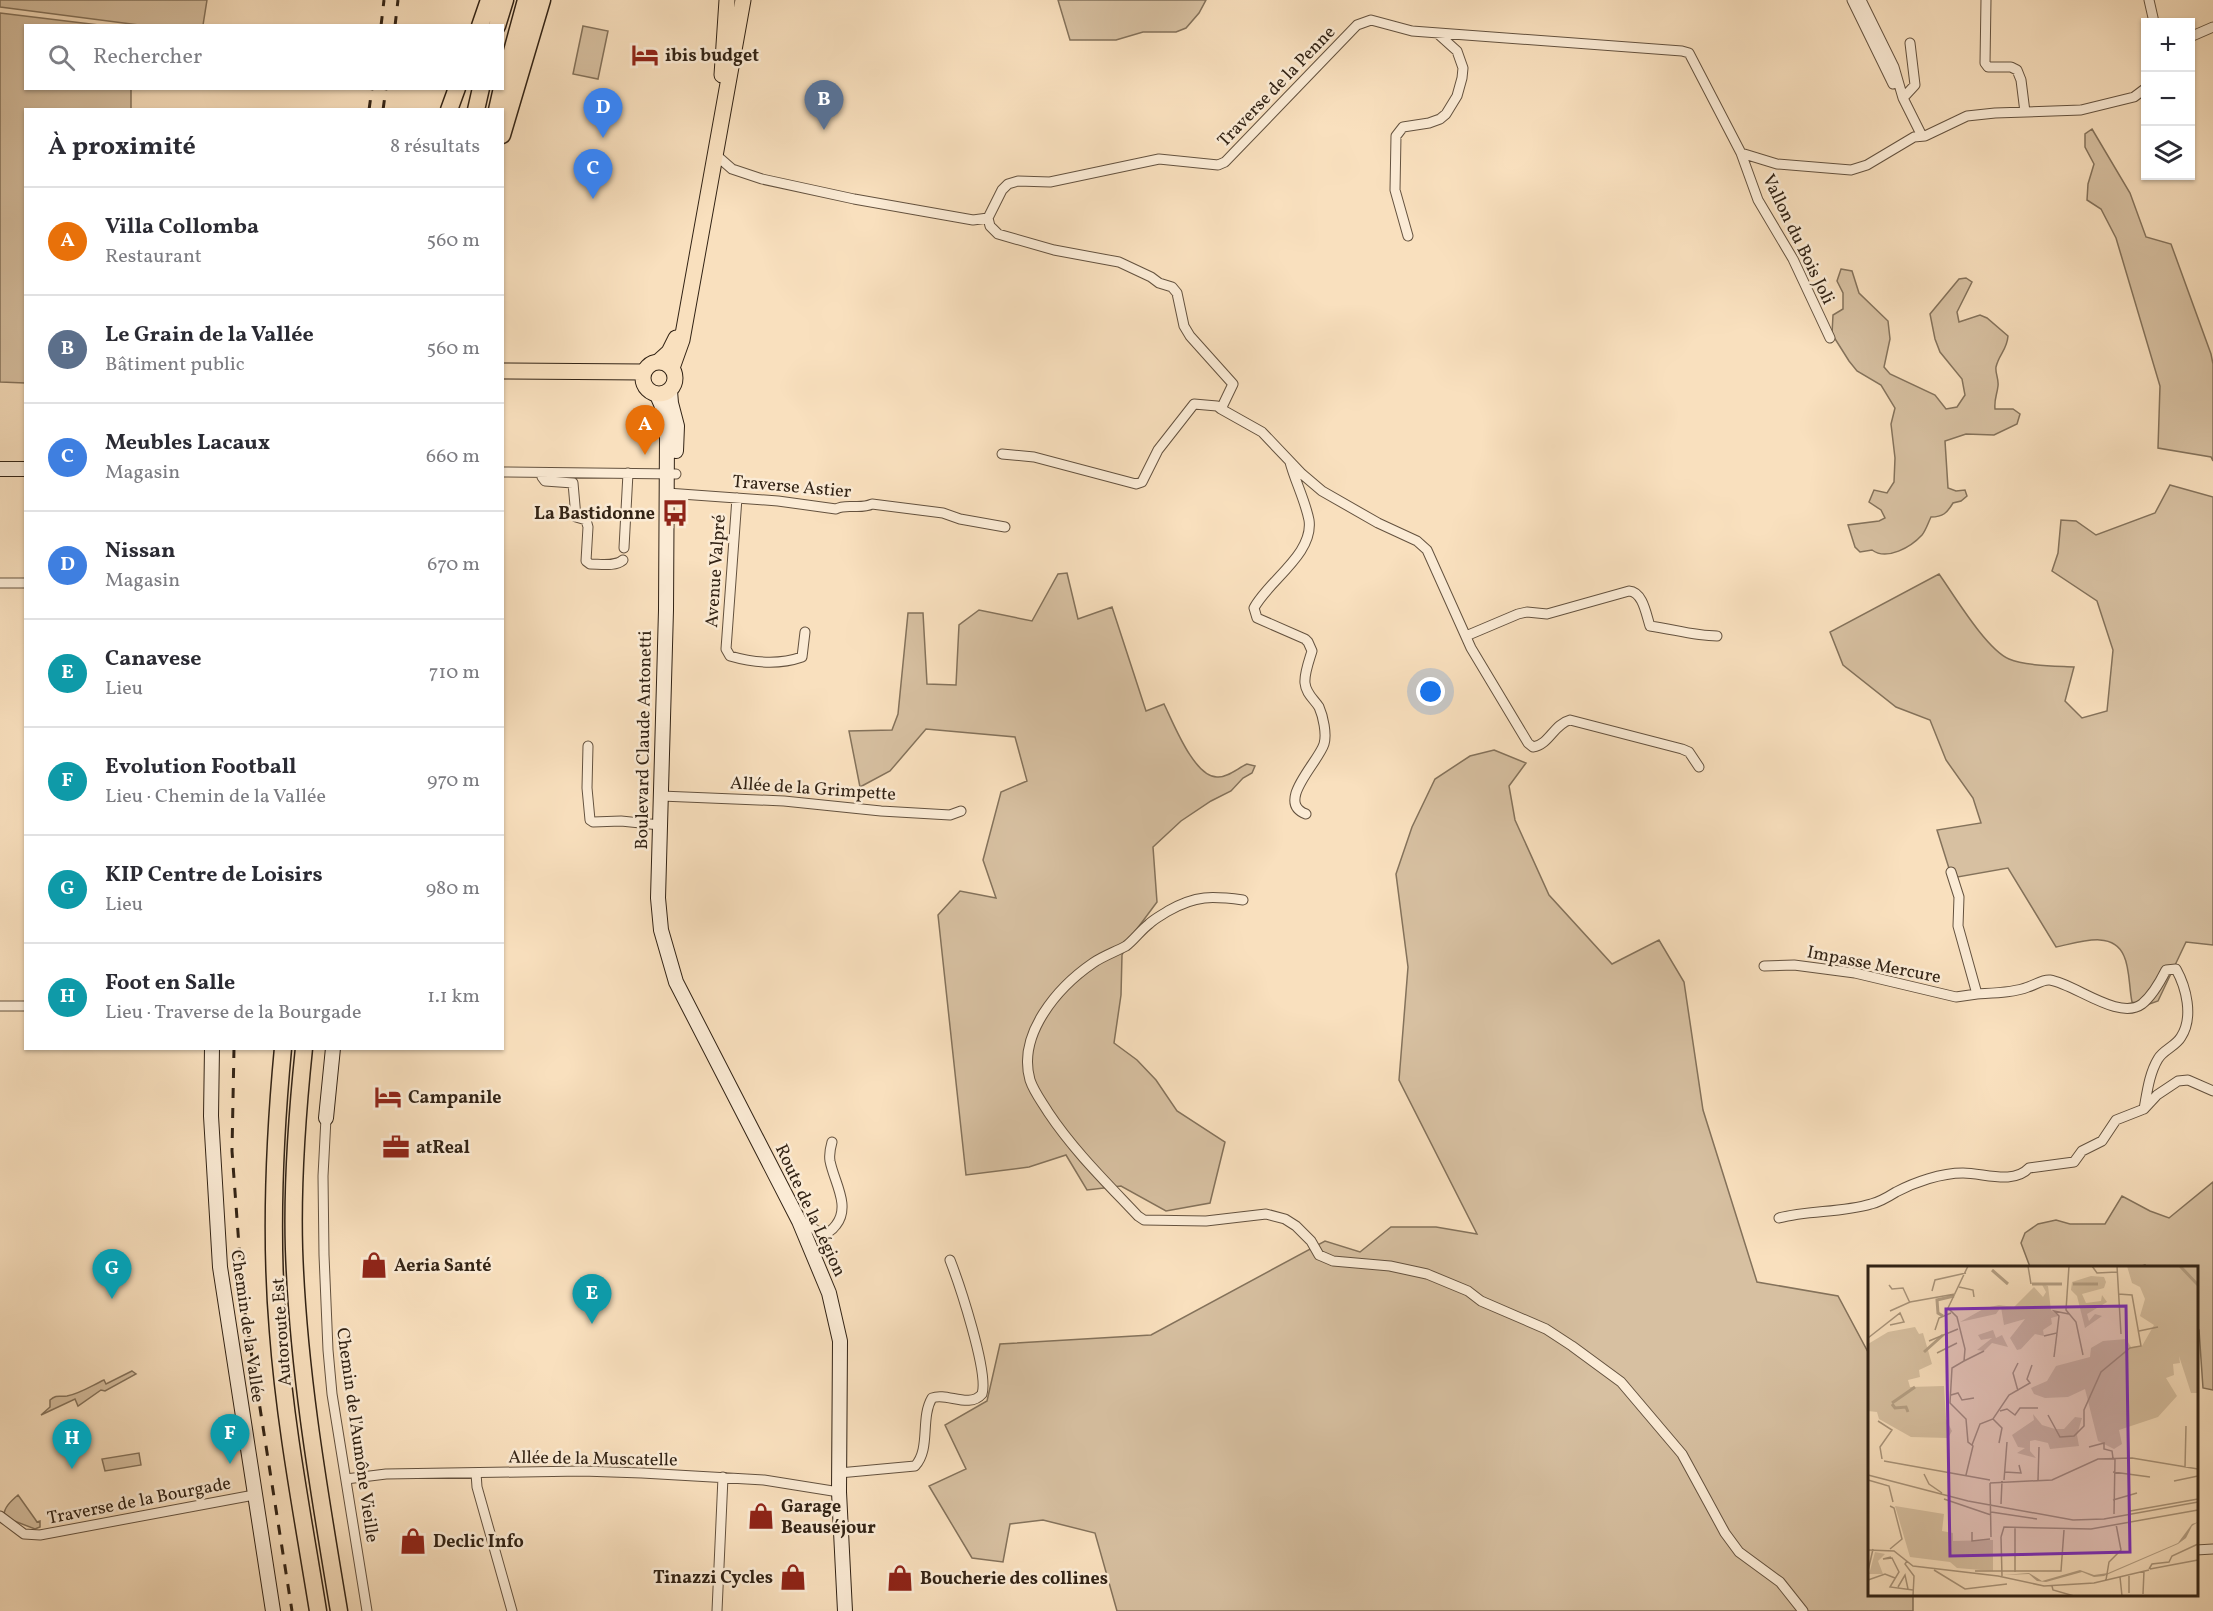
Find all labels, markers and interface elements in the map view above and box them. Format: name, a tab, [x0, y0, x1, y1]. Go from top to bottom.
map controls	[2141, 18, 2195, 180]
button: +	[2141, 18, 2195, 72]
street label: Traverse de la Penne	[1213, 21, 1342, 153]
search box	[24, 24, 504, 90]
hotel icon: ibis budget	[630, 40, 660, 70]
icon: search	[45, 41, 78, 74]
text: Rechercher	[93, 42, 202, 73]
place label: ibis budget	[665, 44, 759, 69]
button: −	[2141, 72, 2195, 126]
pin: B	[804, 80, 844, 130]
pin: D	[584, 88, 622, 138]
button: layers	[2141, 126, 2195, 180]
text: À proximité	[48, 129, 196, 165]
text: 8 résultats	[390, 133, 480, 161]
pin: C	[574, 150, 612, 199]
street label: Vallon du Bois Joli	[1755, 170, 1840, 309]
text: Villa Collomba	[105, 212, 259, 243]
text: A	[60, 227, 75, 255]
text: 560 m	[427, 227, 480, 255]
text: Restaurant	[105, 243, 202, 271]
text: Le Grain de la Vallée	[105, 320, 314, 351]
text: B	[61, 335, 74, 363]
text: 560 m	[427, 335, 480, 363]
text: Bâtiment public	[105, 351, 245, 379]
pin: A	[626, 406, 664, 455]
text: Meubles Lacaux	[105, 428, 270, 459]
text: C	[61, 443, 74, 471]
text: 660 m	[426, 443, 480, 471]
text: Magasin	[105, 459, 180, 487]
street label: Traverse Astier	[731, 470, 853, 505]
bus stop icon: La Bastidonne	[660, 498, 690, 528]
place label: La Bastidonne	[534, 502, 655, 527]
street label: Avenue Valpré	[700, 514, 733, 629]
text: Nissan	[105, 536, 176, 567]
text: D	[60, 551, 75, 579]
text: 670 m	[427, 551, 480, 579]
text: Magasin	[105, 567, 180, 595]
street label: Boulevard Claude Antonetti	[630, 630, 659, 850]
text: Canavese	[105, 644, 202, 675]
text: E	[61, 659, 74, 687]
text: 710 m	[429, 659, 480, 687]
text: Lieu	[105, 675, 143, 703]
your location	[1416, 677, 1445, 706]
text: Evolution Football	[105, 752, 297, 783]
text: F	[62, 767, 73, 795]
text: 970 m	[427, 767, 480, 795]
street label: Allée de la Grimpette	[729, 771, 897, 808]
text: Lieu · Chemin de la Vallée	[105, 783, 326, 811]
text: KIP Centre de Loisirs	[105, 860, 323, 891]
text: G	[60, 875, 75, 903]
text: 980 m	[426, 875, 480, 903]
text: Lieu	[105, 891, 143, 919]
street label: Impasse Mercure	[1805, 940, 1943, 991]
text: Foot en Salle	[105, 968, 235, 999]
text: H	[60, 983, 75, 1011]
text: 1.1 km	[427, 983, 480, 1011]
text: Lieu · Traverse de la Bourgade	[105, 999, 362, 1027]
hotel icon: Campanile	[373, 1082, 403, 1112]
place label: Campanile	[408, 1086, 502, 1111]
office icon: atReal	[381, 1132, 411, 1162]
place label: atReal	[416, 1136, 470, 1161]
street label: Route de la Légion	[768, 1140, 851, 1281]
street label: Chemin de la Vallée	[223, 1248, 270, 1404]
pin: G	[92, 1250, 132, 1299]
shop icon: Aeria Santé	[359, 1250, 389, 1280]
place label: Aeria Santé	[394, 1254, 491, 1279]
inset map	[1868, 1266, 2198, 1596]
pin: E	[572, 1274, 612, 1324]
street label: Autoroute Est	[266, 1277, 299, 1387]
street label: Chemin de l'Aumône Vieille	[329, 1326, 384, 1544]
pin: F	[210, 1414, 250, 1464]
pin: H	[52, 1420, 92, 1469]
street label: Allée de la Muscatelle	[508, 1446, 678, 1473]
street label: Traverse de la Bourgade	[45, 1471, 233, 1532]
place label: Garage Beauséjour	[781, 1495, 876, 1541]
shop icon: Garage Beauséjour	[746, 1501, 776, 1531]
shop icon: Declic Info	[398, 1526, 428, 1556]
place label: Declic Info	[433, 1530, 524, 1555]
shop icon: Tinazzi Cycles	[778, 1562, 808, 1592]
shop icon: Boucherie des collines	[885, 1563, 915, 1593]
place label: Tinazzi Cycles	[653, 1566, 773, 1591]
place label: Boucherie des collines	[920, 1567, 1108, 1592]

